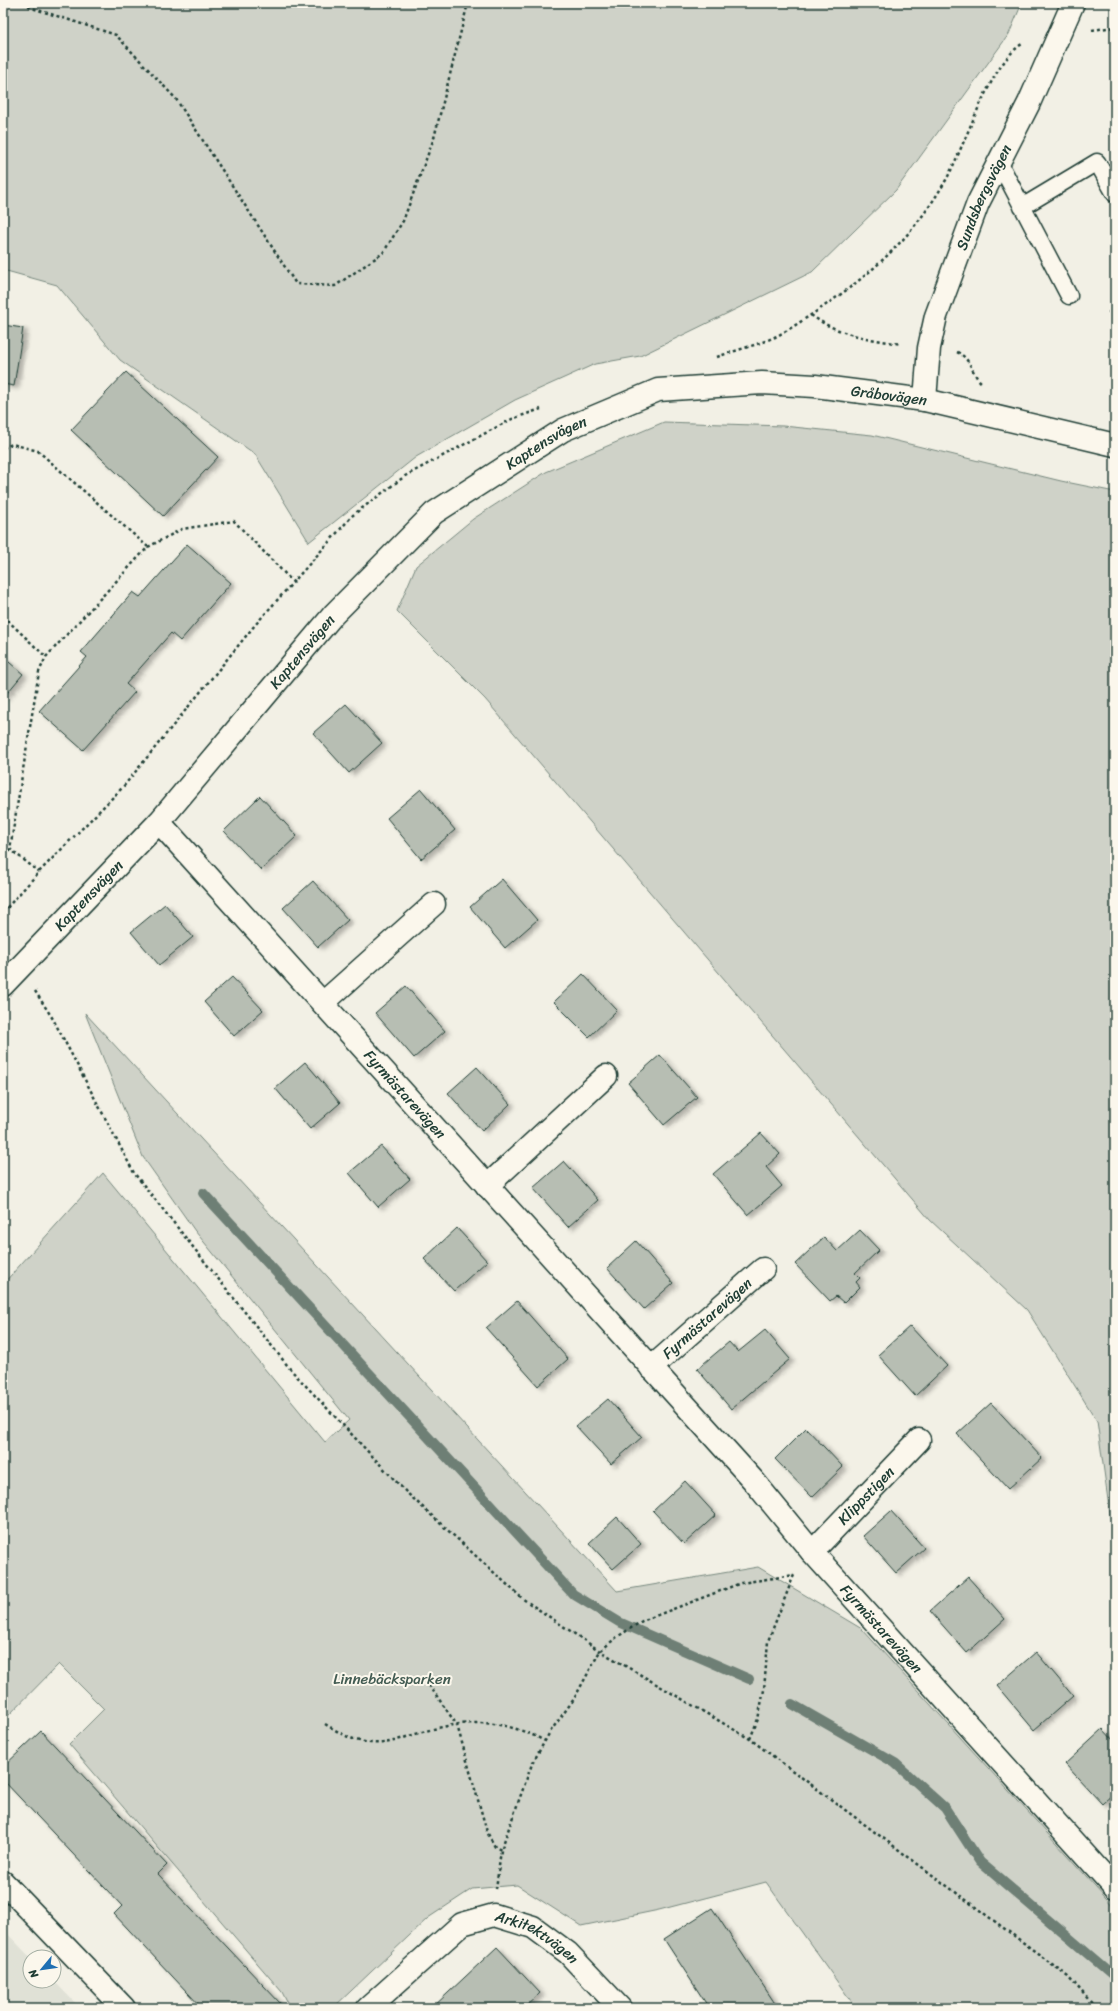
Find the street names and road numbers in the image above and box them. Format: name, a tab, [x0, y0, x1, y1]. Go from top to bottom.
street label: Sundsbergsvägen	[949, 140, 1019, 254]
street label: Gråbovägen	[849, 378, 929, 413]
street label: Kaptensvägen	[500, 408, 591, 477]
street label: Kaptensvägen	[263, 609, 342, 695]
street label: Kaptensvägen	[48, 853, 130, 937]
street label: Fyrmästarevägen	[357, 1044, 453, 1145]
street label: Fyrmästarevägen	[656, 1271, 758, 1366]
street label: Klippstigen	[831, 1460, 901, 1531]
street label: Fyrmästarevägen	[834, 1578, 929, 1680]
street label: Arkitektvägen	[491, 1903, 585, 1970]

